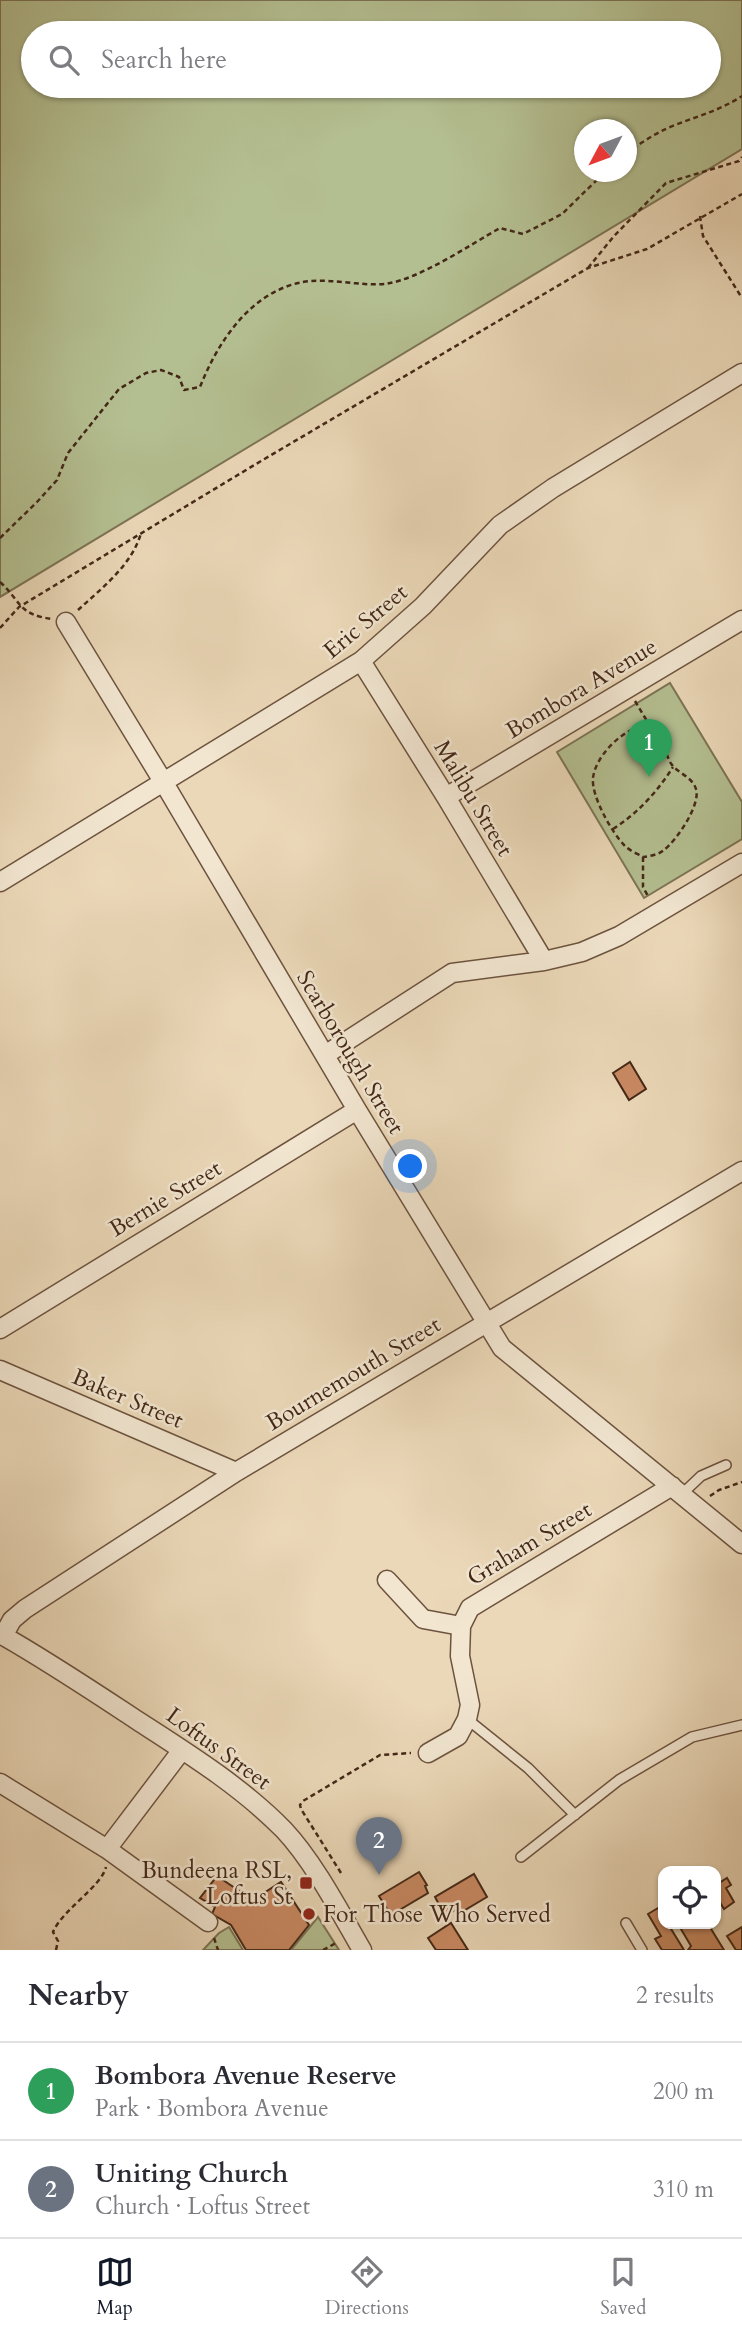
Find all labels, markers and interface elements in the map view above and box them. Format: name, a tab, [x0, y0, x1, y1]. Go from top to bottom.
search box	[21, 21, 721, 98]
icon: search	[45, 41, 83, 79]
text: Search here	[101, 42, 227, 77]
north arrow	[574, 119, 637, 182]
street label: Eric Street	[317, 577, 414, 666]
street label: Bombora Avenue	[500, 631, 663, 746]
pin: 1	[626, 719, 672, 777]
street label: Malibu Street	[427, 734, 520, 862]
street label: Scarborough Street	[289, 965, 412, 1140]
your location	[393, 1149, 427, 1183]
street label: Bernie Street	[103, 1153, 227, 1244]
street label: Bournemouth Street	[260, 1309, 446, 1438]
street label: Baker Street	[67, 1361, 188, 1436]
street label: Graham Street	[461, 1494, 597, 1593]
street label: Loftus Street	[160, 1700, 277, 1797]
pin: 2	[356, 1817, 402, 1875]
place label: Bundeena RSL, Loftus St	[141, 1855, 292, 1912]
map controls	[658, 1866, 721, 1929]
button: locate	[658, 1866, 721, 1929]
marker: Bundeena RSL, Loftus St	[298, 1875, 314, 1891]
place label: For Those Who Served	[323, 1899, 551, 1930]
marker: For Those Who Served	[301, 1906, 317, 1922]
text: Nearby	[28, 1975, 129, 2016]
text: 2 results	[636, 1980, 714, 2011]
text: Bombora Avenue Reserve	[95, 2058, 397, 2093]
text: 1	[45, 2076, 57, 2107]
text: 200 m	[653, 2076, 714, 2107]
text: Park · Bombora Avenue	[95, 2093, 329, 2124]
text: Uniting Church	[95, 2156, 288, 2191]
text: 2	[45, 2174, 57, 2205]
text: 310 m	[653, 2174, 714, 2205]
text: Church · Loftus Street	[95, 2191, 310, 2222]
tab: Map	[96, 2253, 134, 2321]
tab: Directions	[325, 2253, 409, 2321]
tab: Saved	[600, 2253, 646, 2321]

